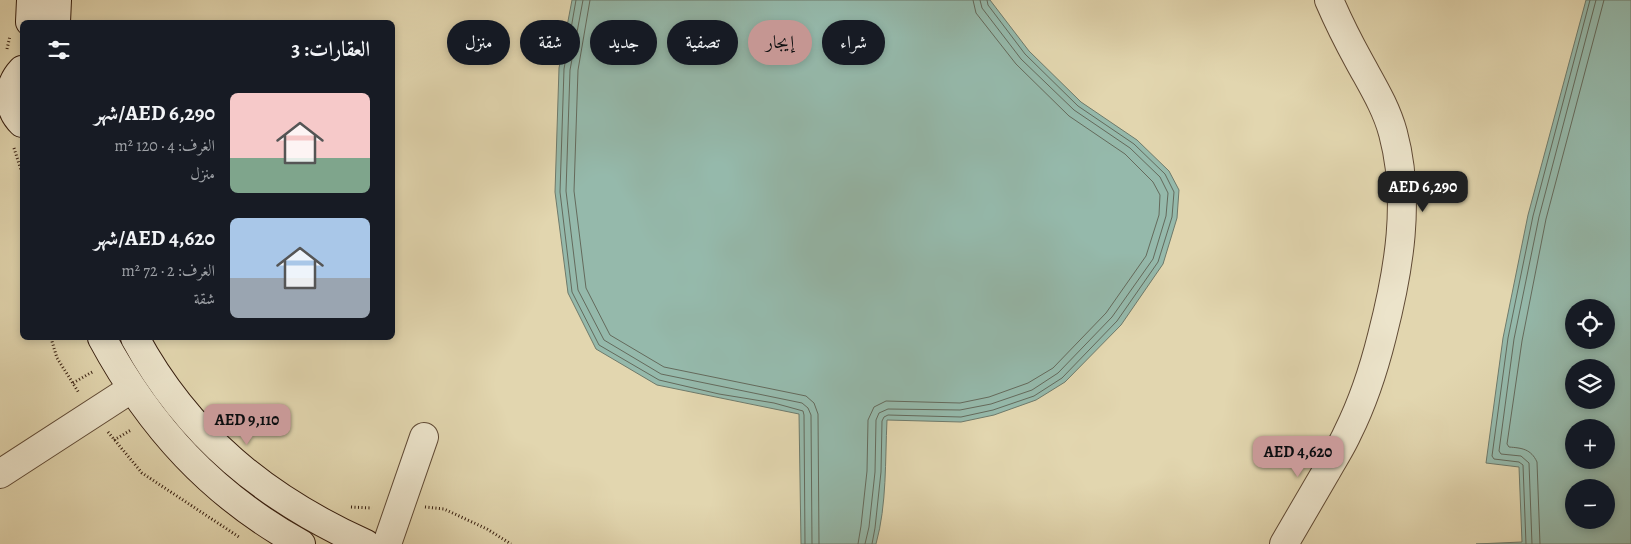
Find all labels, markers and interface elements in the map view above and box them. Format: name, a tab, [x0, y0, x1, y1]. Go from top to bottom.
chip: منزل	[447, 20, 510, 65]
chip: شقة	[520, 20, 580, 65]
chip: جديد	[590, 20, 657, 65]
chip: تصفية	[667, 20, 738, 65]
chip: إيجار	[748, 20, 812, 65]
chip: شراء	[822, 20, 885, 65]
text: العقارات: 3	[291, 35, 370, 63]
icon: filters	[45, 36, 73, 64]
text: AED 6,290/شهر	[94, 99, 215, 127]
icon: home	[270, 113, 330, 173]
text: الغرف: 4 · 120 m²	[115, 135, 215, 157]
text: منزل	[190, 163, 215, 185]
pin: AED 6,290	[1366, 170, 1480, 213]
text: AED 6,290	[1389, 176, 1457, 198]
text: AED 4,620/شهر	[94, 224, 215, 252]
icon: home	[270, 238, 330, 298]
text: الغرف: 2 · 72 m²	[121, 260, 215, 282]
text: شقة	[194, 288, 215, 310]
map controls	[1565, 299, 1615, 529]
button: locate	[1565, 299, 1615, 349]
button: layers	[1565, 359, 1615, 409]
pin: AED 9,110	[190, 404, 304, 446]
text: AED 9,110	[215, 409, 279, 431]
button: +	[1565, 419, 1615, 469]
pin: AED 4,620	[1241, 436, 1355, 478]
text: AED 4,620	[1264, 441, 1332, 463]
button: −	[1565, 479, 1615, 529]

